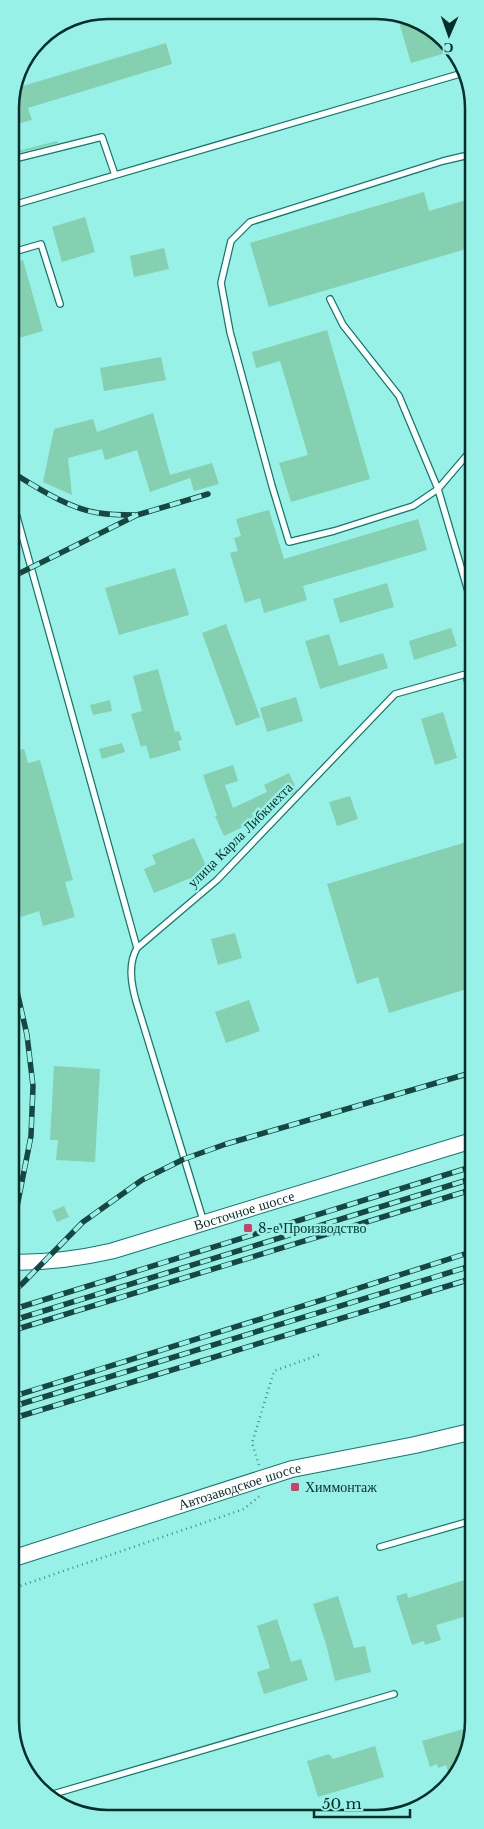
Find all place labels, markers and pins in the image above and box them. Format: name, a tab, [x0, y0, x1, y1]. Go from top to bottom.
place label: 8-е Производство	[258, 1219, 366, 1237]
marker: 8-е Производство	[242, 1222, 254, 1234]
place label: Химмонтаж	[305, 1478, 377, 1496]
marker: Химмонтаж	[289, 1481, 301, 1493]

